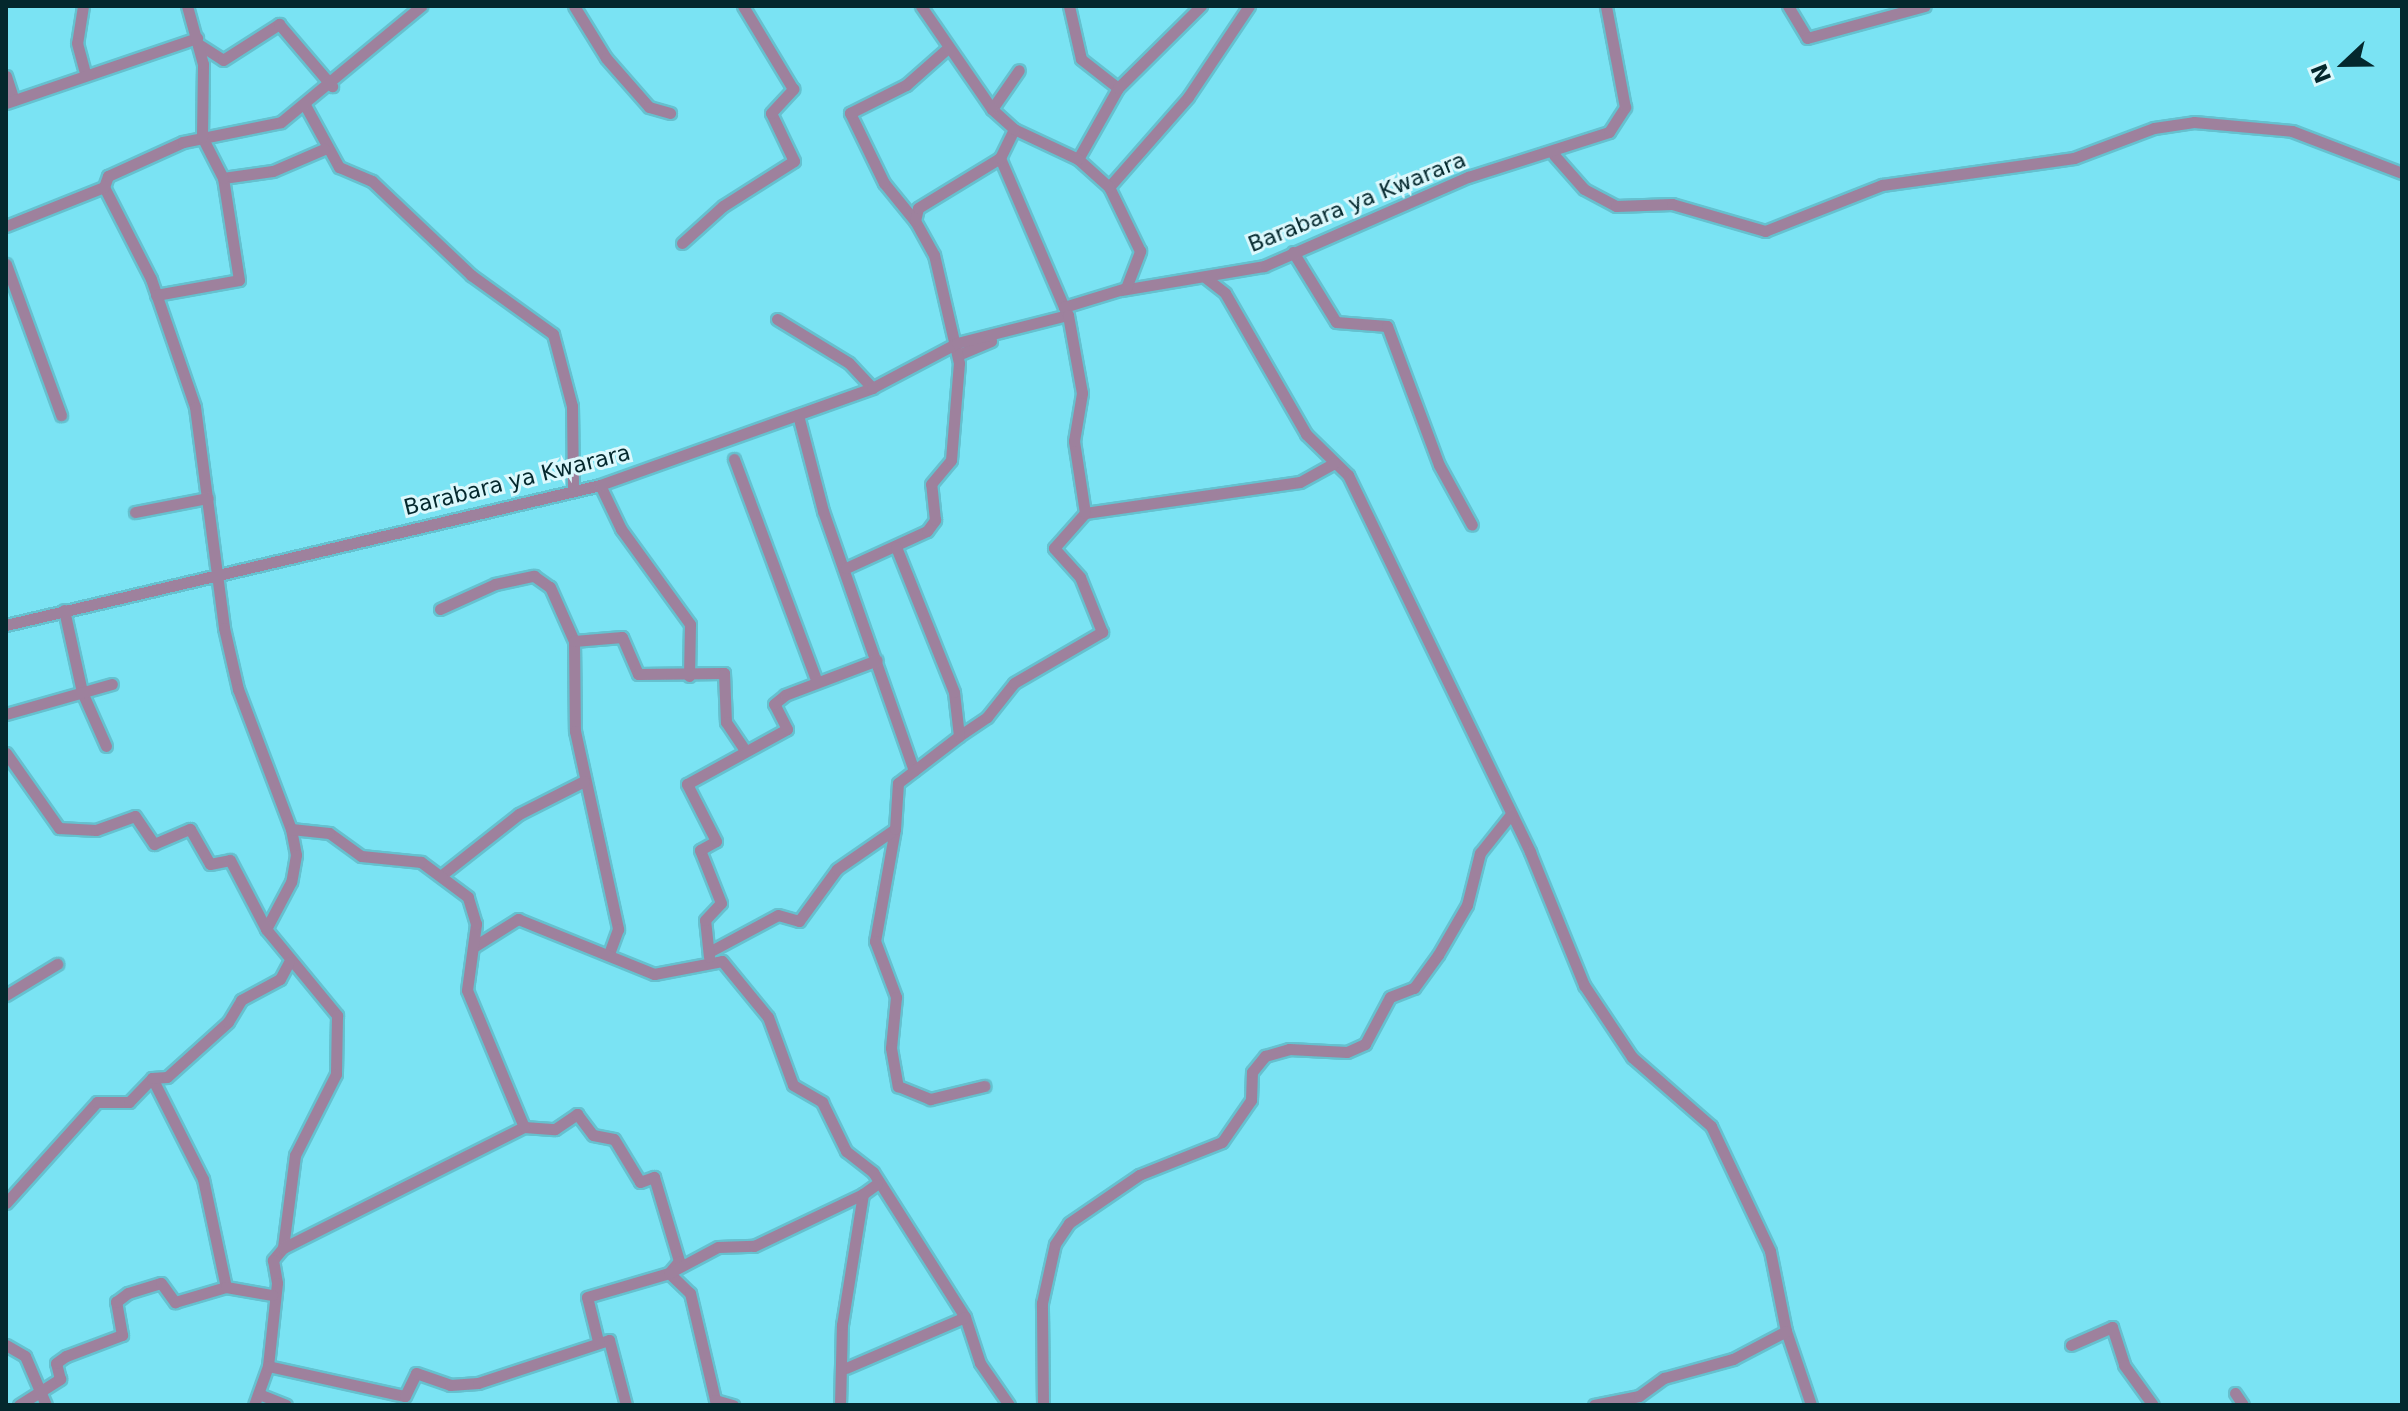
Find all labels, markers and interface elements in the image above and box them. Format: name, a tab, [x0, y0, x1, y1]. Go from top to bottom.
north arrow	[2304, 24, 2384, 104]
text: N	[2306, 60, 2336, 86]
street label: Barabara ya Kwarara	[1244, 146, 1470, 258]
street label: Barabara ya Kwarara	[401, 439, 633, 521]

